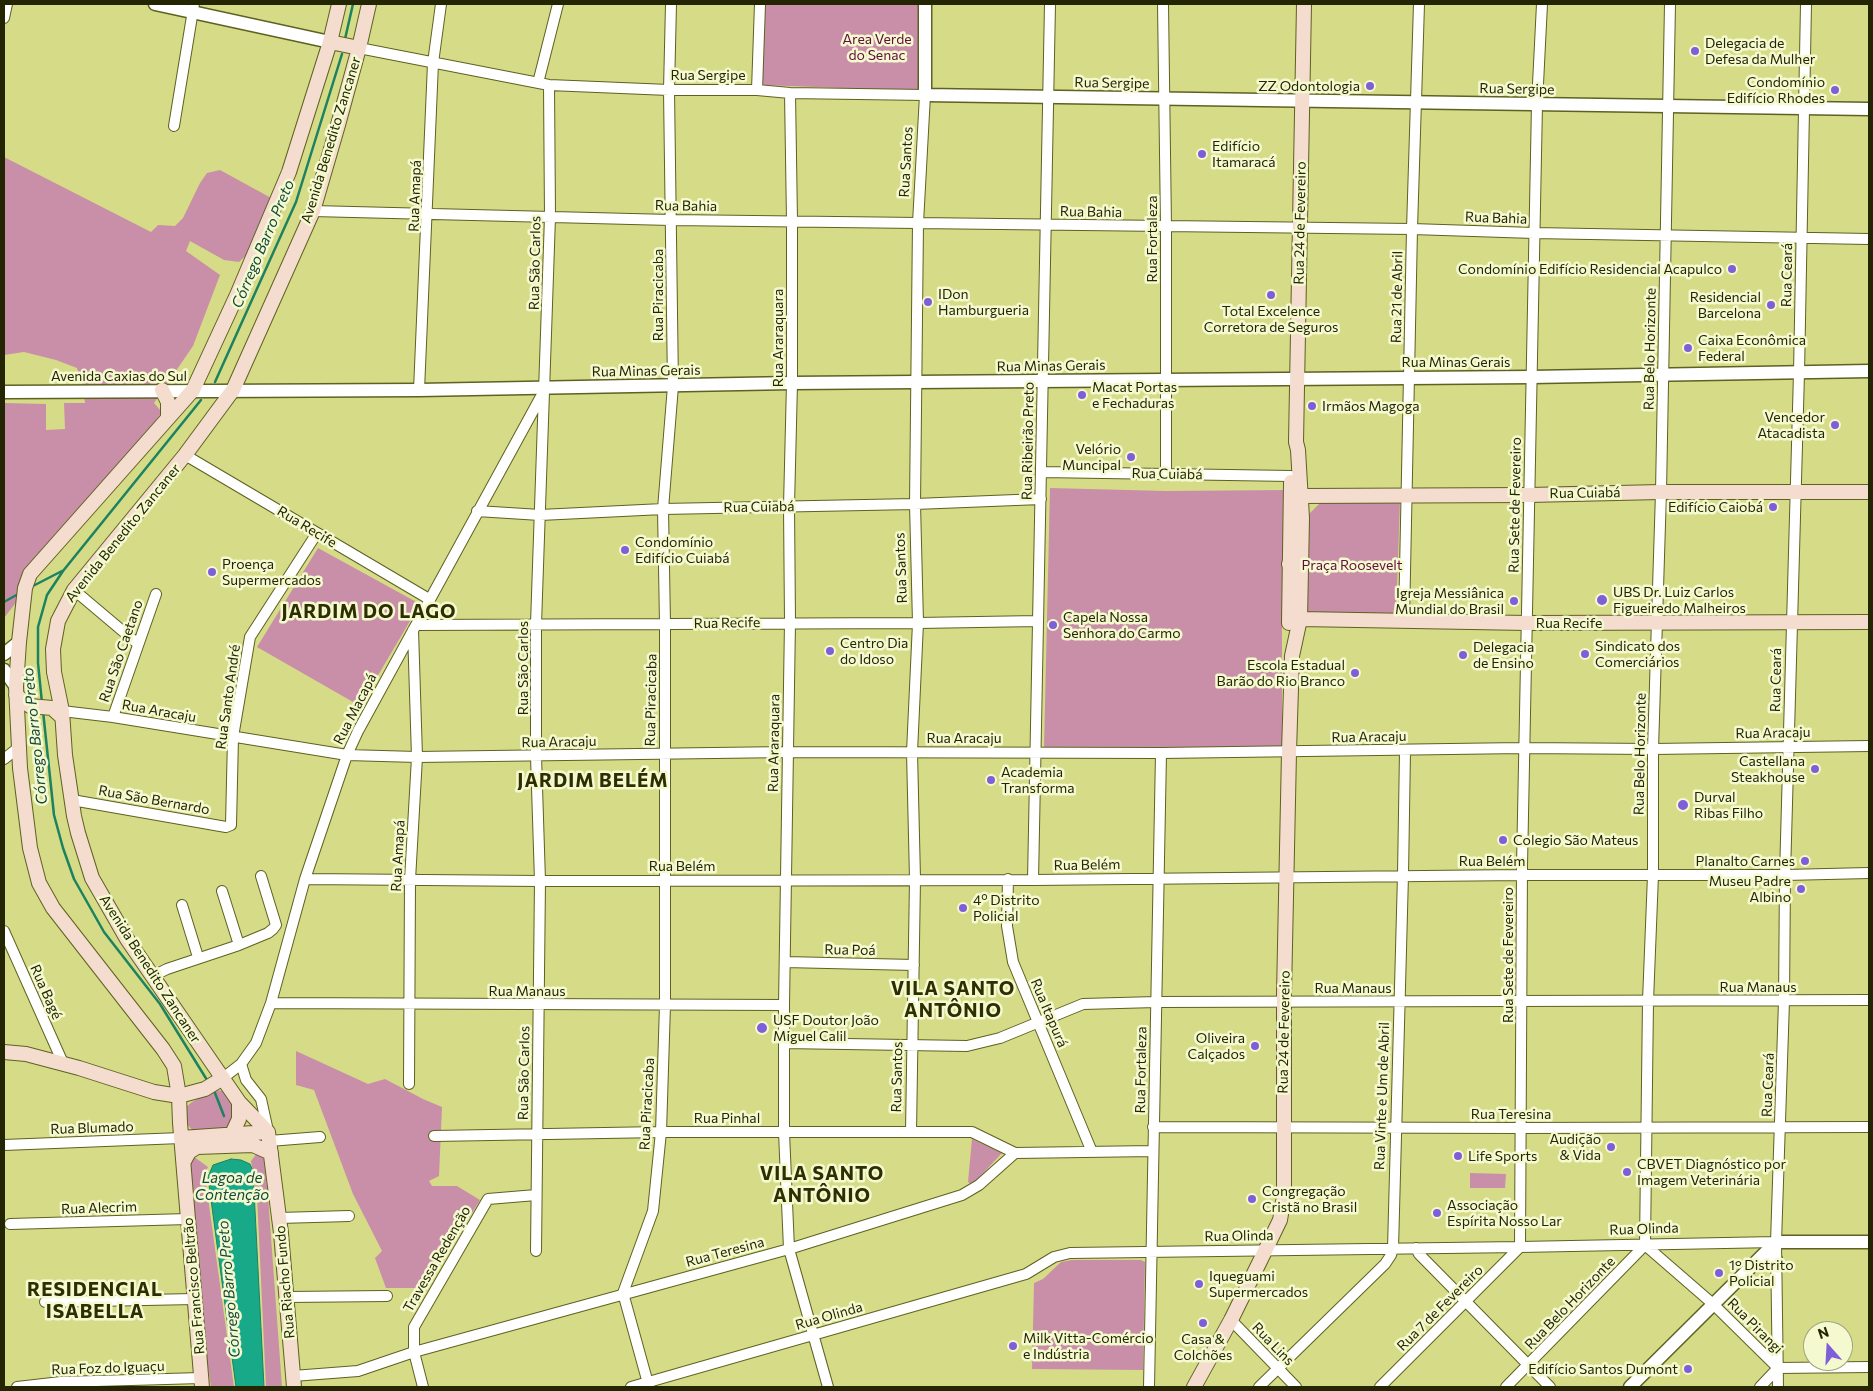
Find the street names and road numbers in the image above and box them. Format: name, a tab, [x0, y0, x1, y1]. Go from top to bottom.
street label: Avenida Benedito Zancaner	[298, 55, 364, 225]
street label: Rua Sergipe	[670, 67, 746, 83]
street label: Rua Sergipe	[1074, 74, 1150, 92]
street label: Rua Sergipe	[1479, 80, 1555, 98]
street label: Rua Santos	[896, 126, 916, 198]
street label: Rua Amapá	[405, 160, 425, 232]
street label: Rua 24 de Fevereiro	[1291, 161, 1309, 285]
street label: Rua Fortaleza	[1144, 195, 1160, 283]
street label: Rua Bahia	[655, 197, 717, 215]
street label: Rua Bahia	[1060, 203, 1122, 221]
street label: Rua Bahia	[1465, 209, 1527, 227]
street label: Rua São Carlos	[526, 216, 544, 310]
street label: Rua Ceará	[1778, 243, 1796, 307]
street label: Rua Piracicaba	[650, 249, 666, 341]
street label: Rua 21 de Abril	[1388, 251, 1406, 343]
street label: Rua Belo Horizonte	[1641, 288, 1659, 410]
street label: Rua Araraquara	[770, 289, 786, 387]
street label: Rua Minas Gerais	[1402, 354, 1510, 370]
street label: Rua Minas Gerais	[996, 357, 1106, 375]
street label: Rua Minas Gerais	[591, 362, 701, 380]
street label: Avenida Caxias do Sul	[51, 368, 187, 384]
street label: Rua Ribeirão Preto	[1019, 382, 1037, 500]
street label: Rua Sete de Fevereiro	[1505, 437, 1525, 573]
street label: Avenida Benedito Zancaner	[62, 460, 184, 606]
street label: Rua Cuiabá	[1131, 465, 1203, 483]
street label: Rua Cuiabá	[1549, 484, 1621, 502]
street label: Rua Cuiabá	[723, 498, 795, 516]
street label: Rua Recife	[274, 503, 340, 551]
street label: Rua Santos	[891, 532, 911, 604]
street label: Rua São Caetano	[96, 598, 146, 704]
street label: Rua Recife	[694, 614, 760, 632]
street label: Rua Recife	[1536, 615, 1602, 631]
street label: Rua São Carlos	[515, 621, 531, 715]
street label: Rua Santo André	[212, 643, 244, 751]
street label: Rua Ceará	[1767, 648, 1785, 712]
street label: Rua Piracicaba	[642, 654, 660, 746]
street label: Rua Macapá	[330, 671, 380, 747]
street label: Rua Belo Horizonte	[1631, 693, 1649, 815]
street label: Rua Araraquara	[765, 694, 783, 792]
street label: Rua Aracaju	[121, 696, 197, 726]
street label: Rua Aracaju	[1735, 724, 1811, 742]
street label: Rua Aracaju	[1331, 728, 1407, 746]
street label: Rua Aracaju	[926, 730, 1002, 746]
street label: Rua Aracaju	[521, 733, 597, 751]
street label: Rua São Bernardo	[97, 782, 211, 818]
street label: Rua Amapá	[388, 820, 408, 892]
street label: Rua Belém	[1459, 853, 1525, 869]
street label: Rua Belém	[1054, 856, 1120, 874]
street label: Rua Belém	[649, 858, 715, 874]
street label: Rua Sete de Fevereiro	[1500, 887, 1516, 1023]
street label: Avenida Benedito Zancaner	[96, 892, 204, 1046]
street label: Rua Poá	[824, 941, 876, 959]
street label: Rua Bagé	[26, 962, 66, 1022]
street label: Rua 24 de Fevereiro	[1275, 970, 1293, 1094]
street label: Rua Itapurá	[1027, 976, 1071, 1050]
street label: Rua Manaus	[1719, 979, 1797, 995]
street label: Rua Manaus	[1314, 980, 1392, 996]
street label: Rua Manaus	[488, 983, 566, 999]
street label: Rua Vinte e Um de Abril	[1371, 1022, 1393, 1170]
street label: Rua São Carlos	[515, 1026, 533, 1120]
street label: Rua Fortaleza	[1132, 1026, 1150, 1114]
street label: Rua Santos	[888, 1041, 906, 1113]
street label: Rua Ceará	[1758, 1053, 1778, 1117]
street label: Rua Piracicaba	[636, 1057, 658, 1151]
street label: Rua Teresina	[1471, 1106, 1551, 1122]
street label: Rua Pinhal	[694, 1110, 760, 1126]
street label: Rua Blumado	[50, 1118, 134, 1138]
street label: Rua Alecrim	[61, 1198, 137, 1218]
street label: Travessa Redenção	[400, 1203, 474, 1315]
street label: Rua Francisco Beltrão	[180, 1217, 208, 1355]
street label: Rua Olinda	[1609, 1219, 1679, 1239]
street label: Rua Riacho Fundo	[272, 1225, 298, 1339]
street label: Rua Olinda	[1204, 1227, 1274, 1245]
street label: Rua Teresina	[684, 1233, 766, 1271]
street label: Rua Belo Horizonte	[1521, 1253, 1619, 1353]
street label: Rua 7 de Fevereiro	[1394, 1262, 1486, 1354]
street label: Rua Pirangi	[1724, 1295, 1786, 1357]
street label: Rua Olinda	[793, 1298, 865, 1334]
street label: Rua Lins	[1249, 1319, 1297, 1369]
street label: Rua Foz do Iguaçu	[51, 1358, 165, 1378]

